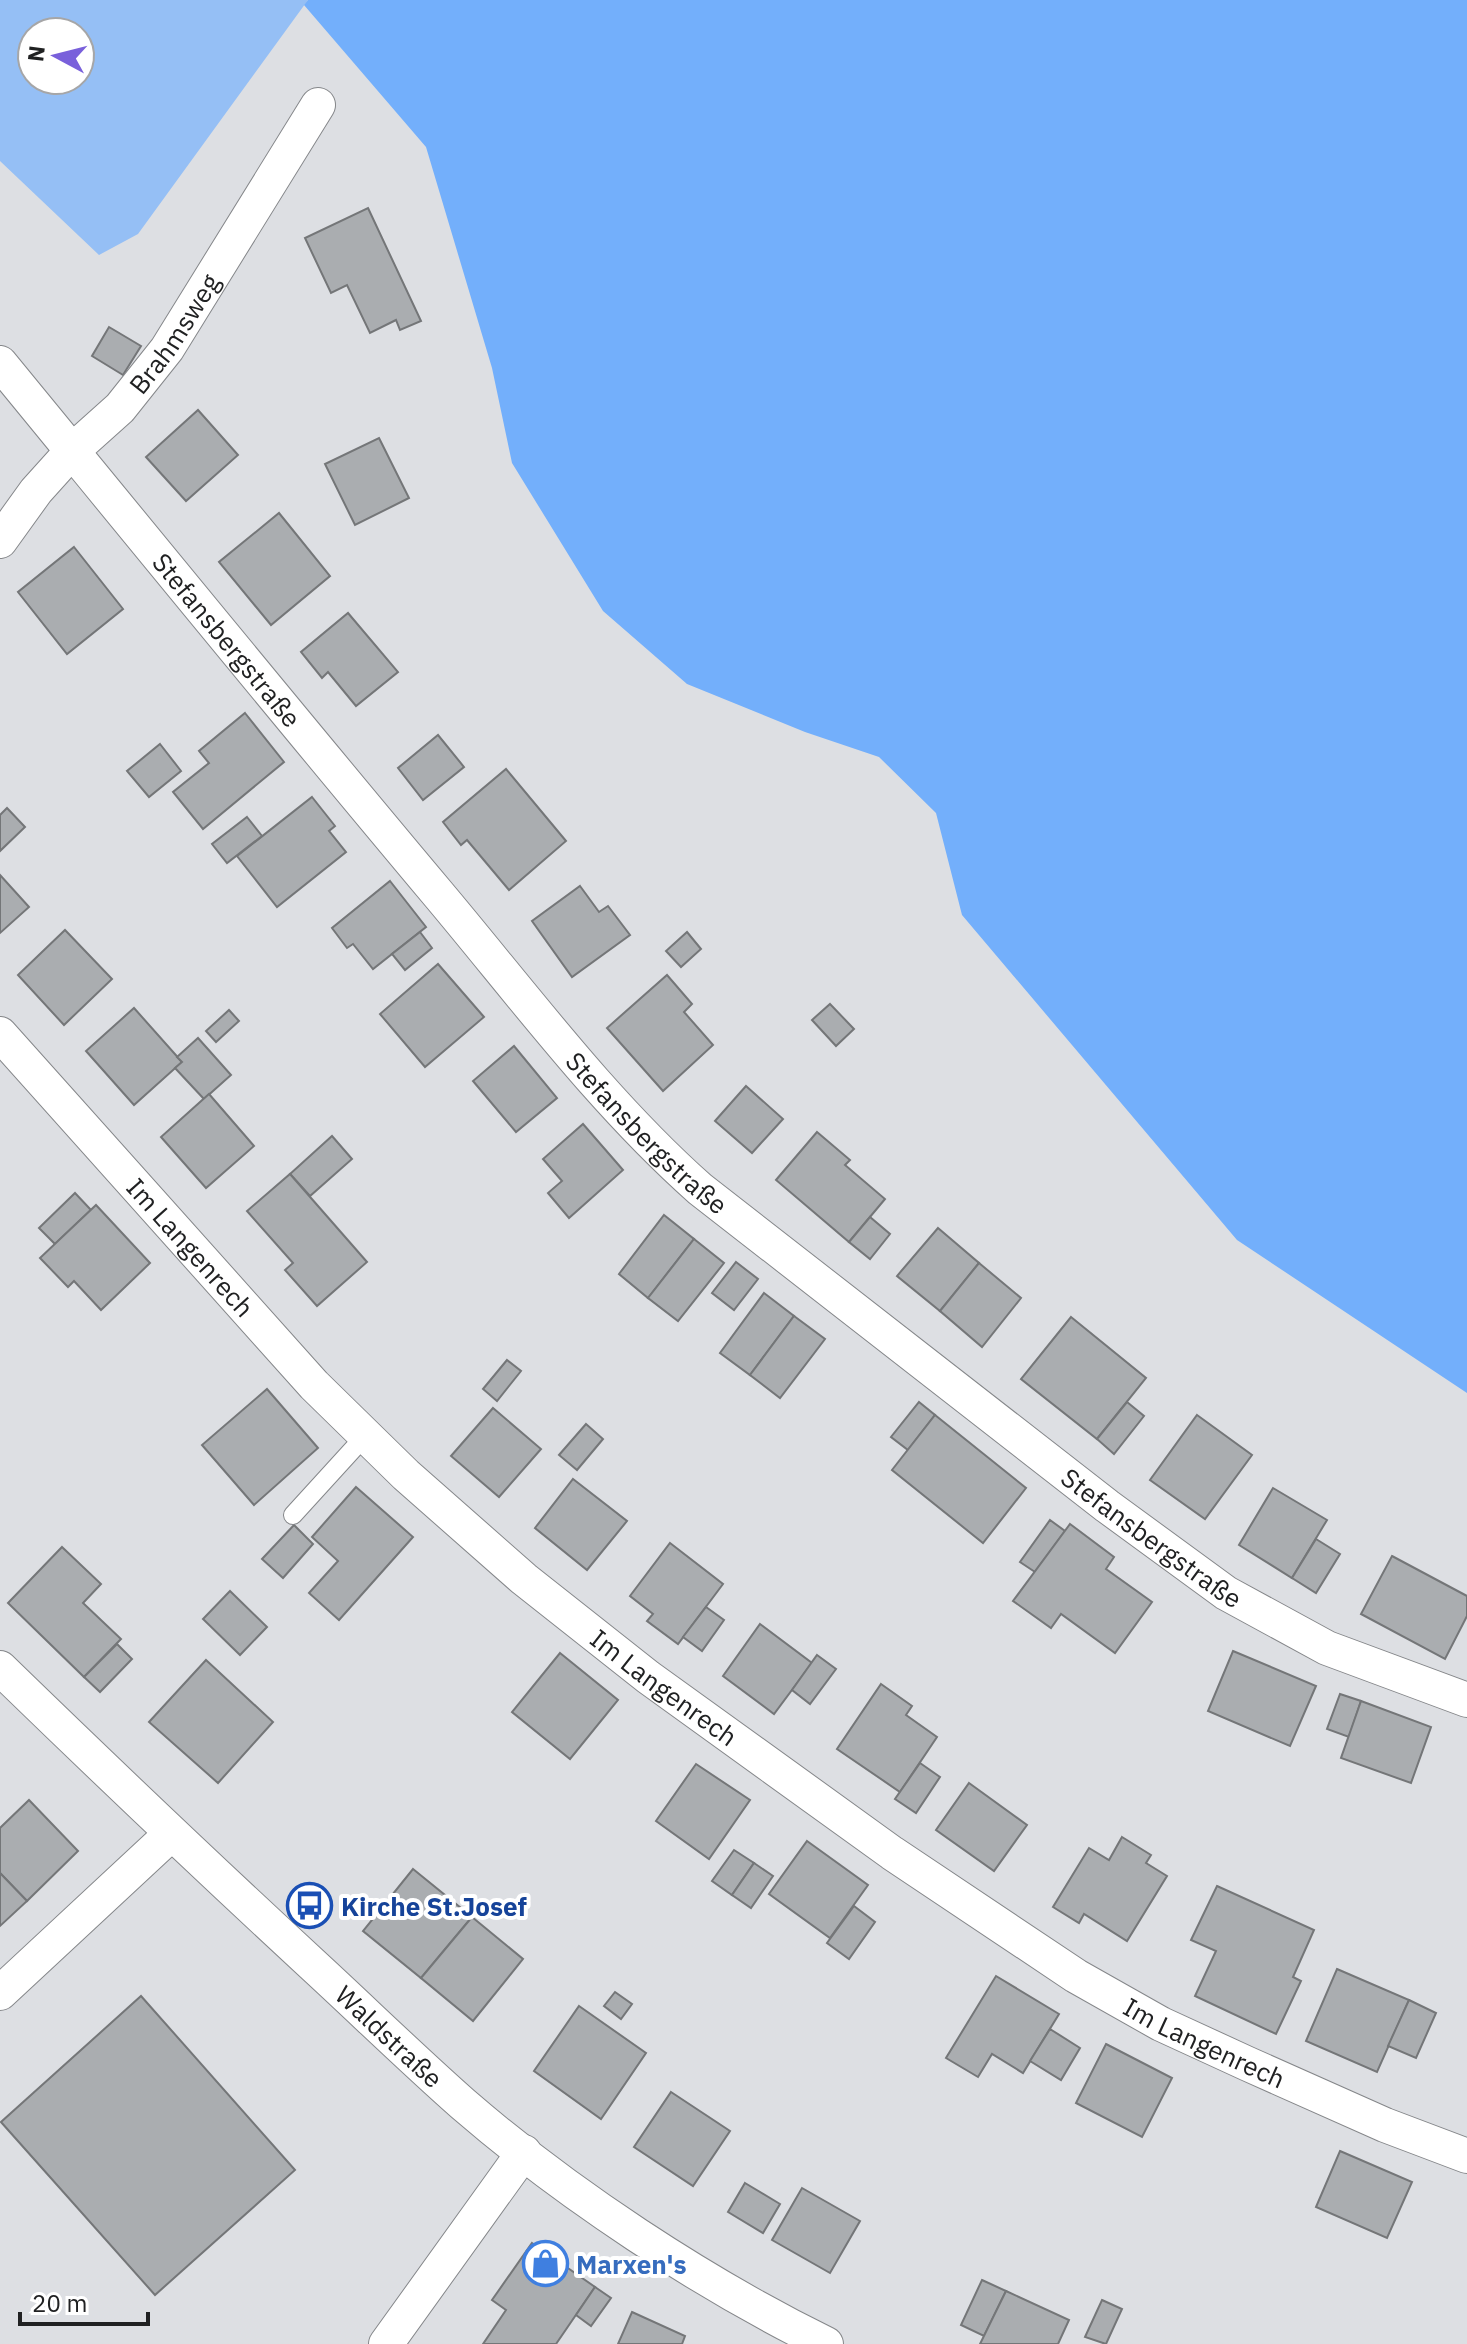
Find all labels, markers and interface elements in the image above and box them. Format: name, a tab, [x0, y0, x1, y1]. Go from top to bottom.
north arrow	[16, 16, 96, 96]
text: N	[20, 44, 51, 63]
street label: Brahmsweg	[121, 267, 227, 401]
street label: Stefansbergstraße	[145, 546, 309, 734]
street label: Stefansbergstraße	[559, 1044, 735, 1221]
street label: Im Langenrech	[120, 1171, 262, 1324]
street label: Stefansbergstraße	[1055, 1460, 1248, 1615]
street label: Im Langenrech	[584, 1621, 744, 1753]
bus stop icon: Kirche St.Josef	[286, 1882, 334, 1930]
place label: Kirche St.Josef	[341, 1889, 528, 1923]
street label: Waldstraße	[328, 1978, 450, 2095]
street label: Im Langenrech	[1117, 1989, 1291, 2095]
shop icon: Marxen's	[521, 2240, 569, 2288]
place label: Marxen's	[576, 2247, 687, 2281]
scale bar	[20, 2276, 148, 2326]
text: 20 m	[32, 2287, 87, 2319]

